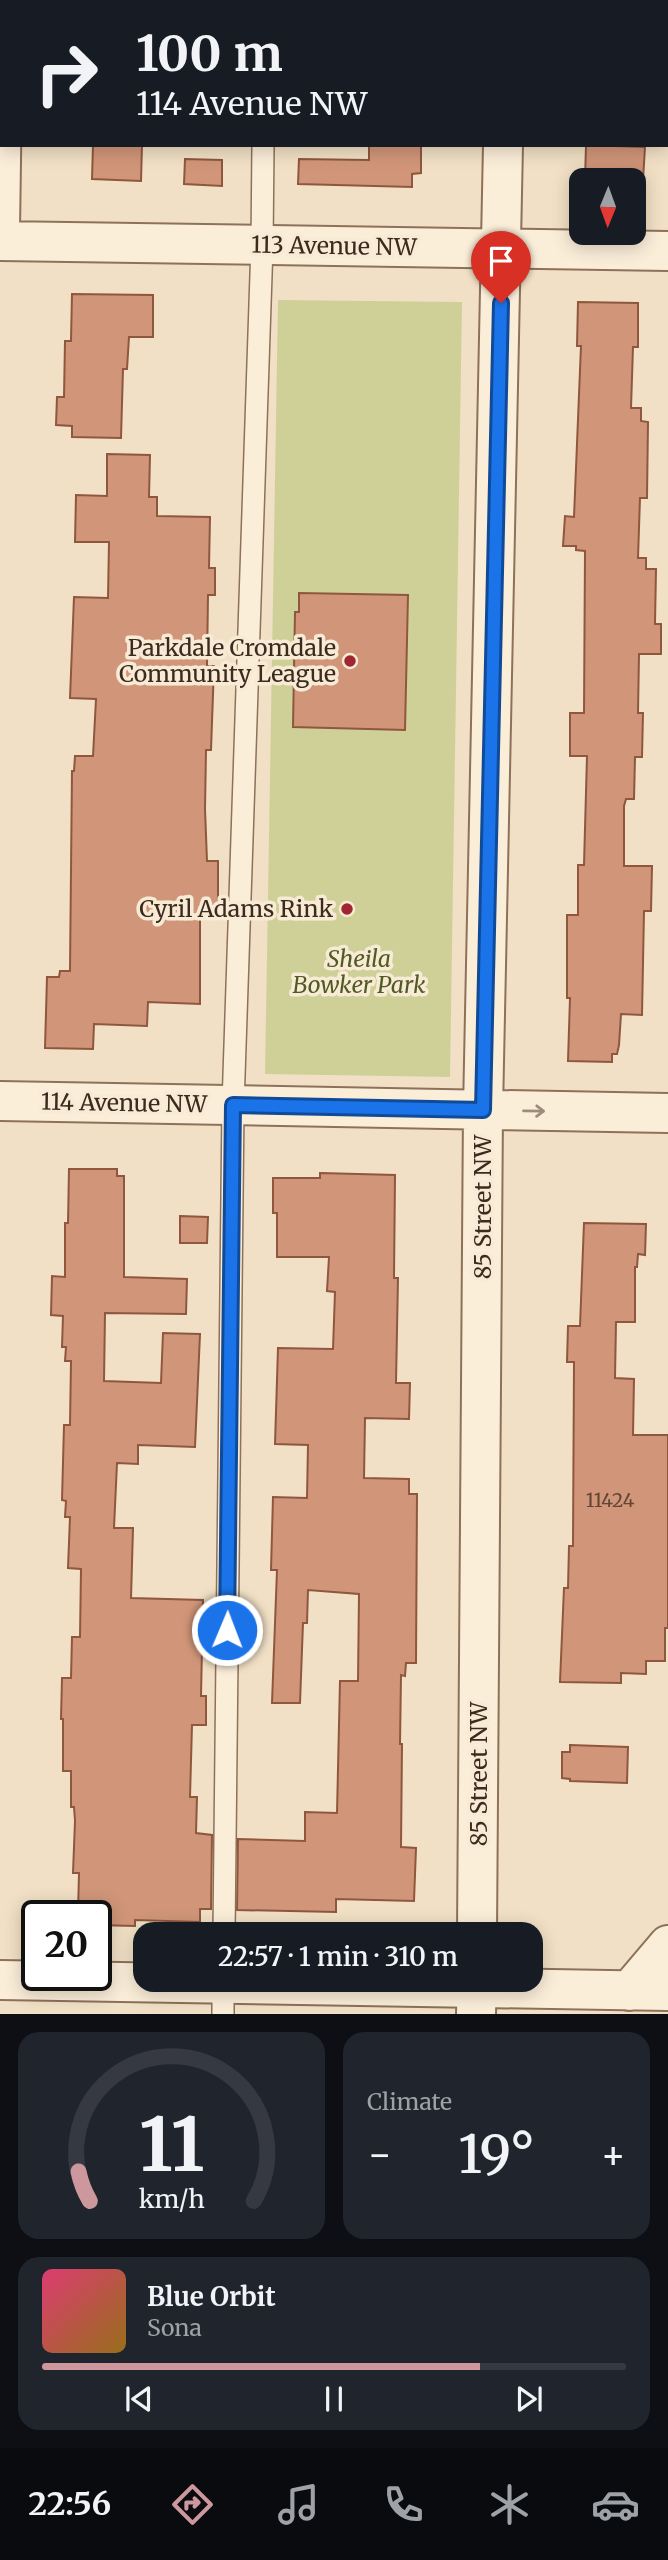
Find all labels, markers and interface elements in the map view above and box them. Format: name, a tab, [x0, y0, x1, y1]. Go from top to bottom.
text: 100 m	[136, 23, 283, 84]
icon: right	[21, 28, 112, 119]
text: 114 Avenue NW	[136, 84, 367, 124]
north arrow	[569, 168, 646, 245]
map controls	[569, 168, 646, 245]
street label: 113 Avenue NW	[251, 230, 418, 261]
pin	[471, 231, 531, 303]
icon: arrive	[482, 242, 520, 280]
place label: Parkdale Cromdale Community League	[119, 633, 336, 688]
marker: Parkdale Cromdale Community League	[342, 653, 358, 669]
place label: Cyril Adams Rink	[139, 894, 333, 923]
marker: Cyril Adams Rink	[339, 901, 355, 917]
park label: Sheila Bowker Park	[293, 944, 426, 999]
street label: 114 Avenue NW	[41, 1087, 208, 1118]
one-way arrow	[522, 1104, 545, 1117]
street label: 85 Street NW	[468, 1134, 497, 1279]
house number: 11424	[586, 1488, 635, 1512]
position arrow	[190, 1593, 264, 1667]
street label: 85 Street NW	[464, 1701, 493, 1846]
speed limit sign: 20	[21, 1900, 112, 1991]
text: 22:57 · 1 min · 310 m	[218, 1940, 458, 1973]
text: Climate	[367, 2087, 452, 2116]
text: 11	[139, 2100, 204, 2192]
text: 19°	[458, 2122, 535, 2187]
text: −	[367, 2131, 392, 2178]
text: +	[601, 2131, 626, 2178]
text: km/h	[138, 2183, 205, 2215]
text: Blue Orbit	[147, 2280, 276, 2313]
text: Sona	[147, 2313, 202, 2342]
icon: previous	[120, 2380, 158, 2418]
icon: pause	[315, 2380, 353, 2418]
icon: next	[510, 2380, 548, 2418]
icon: directions	[168, 2480, 217, 2529]
icon: music	[274, 2480, 323, 2529]
icon: phone	[379, 2480, 428, 2529]
icon: climate	[485, 2480, 534, 2529]
icon: car	[591, 2480, 640, 2529]
text: 22:56	[28, 2484, 111, 2524]

